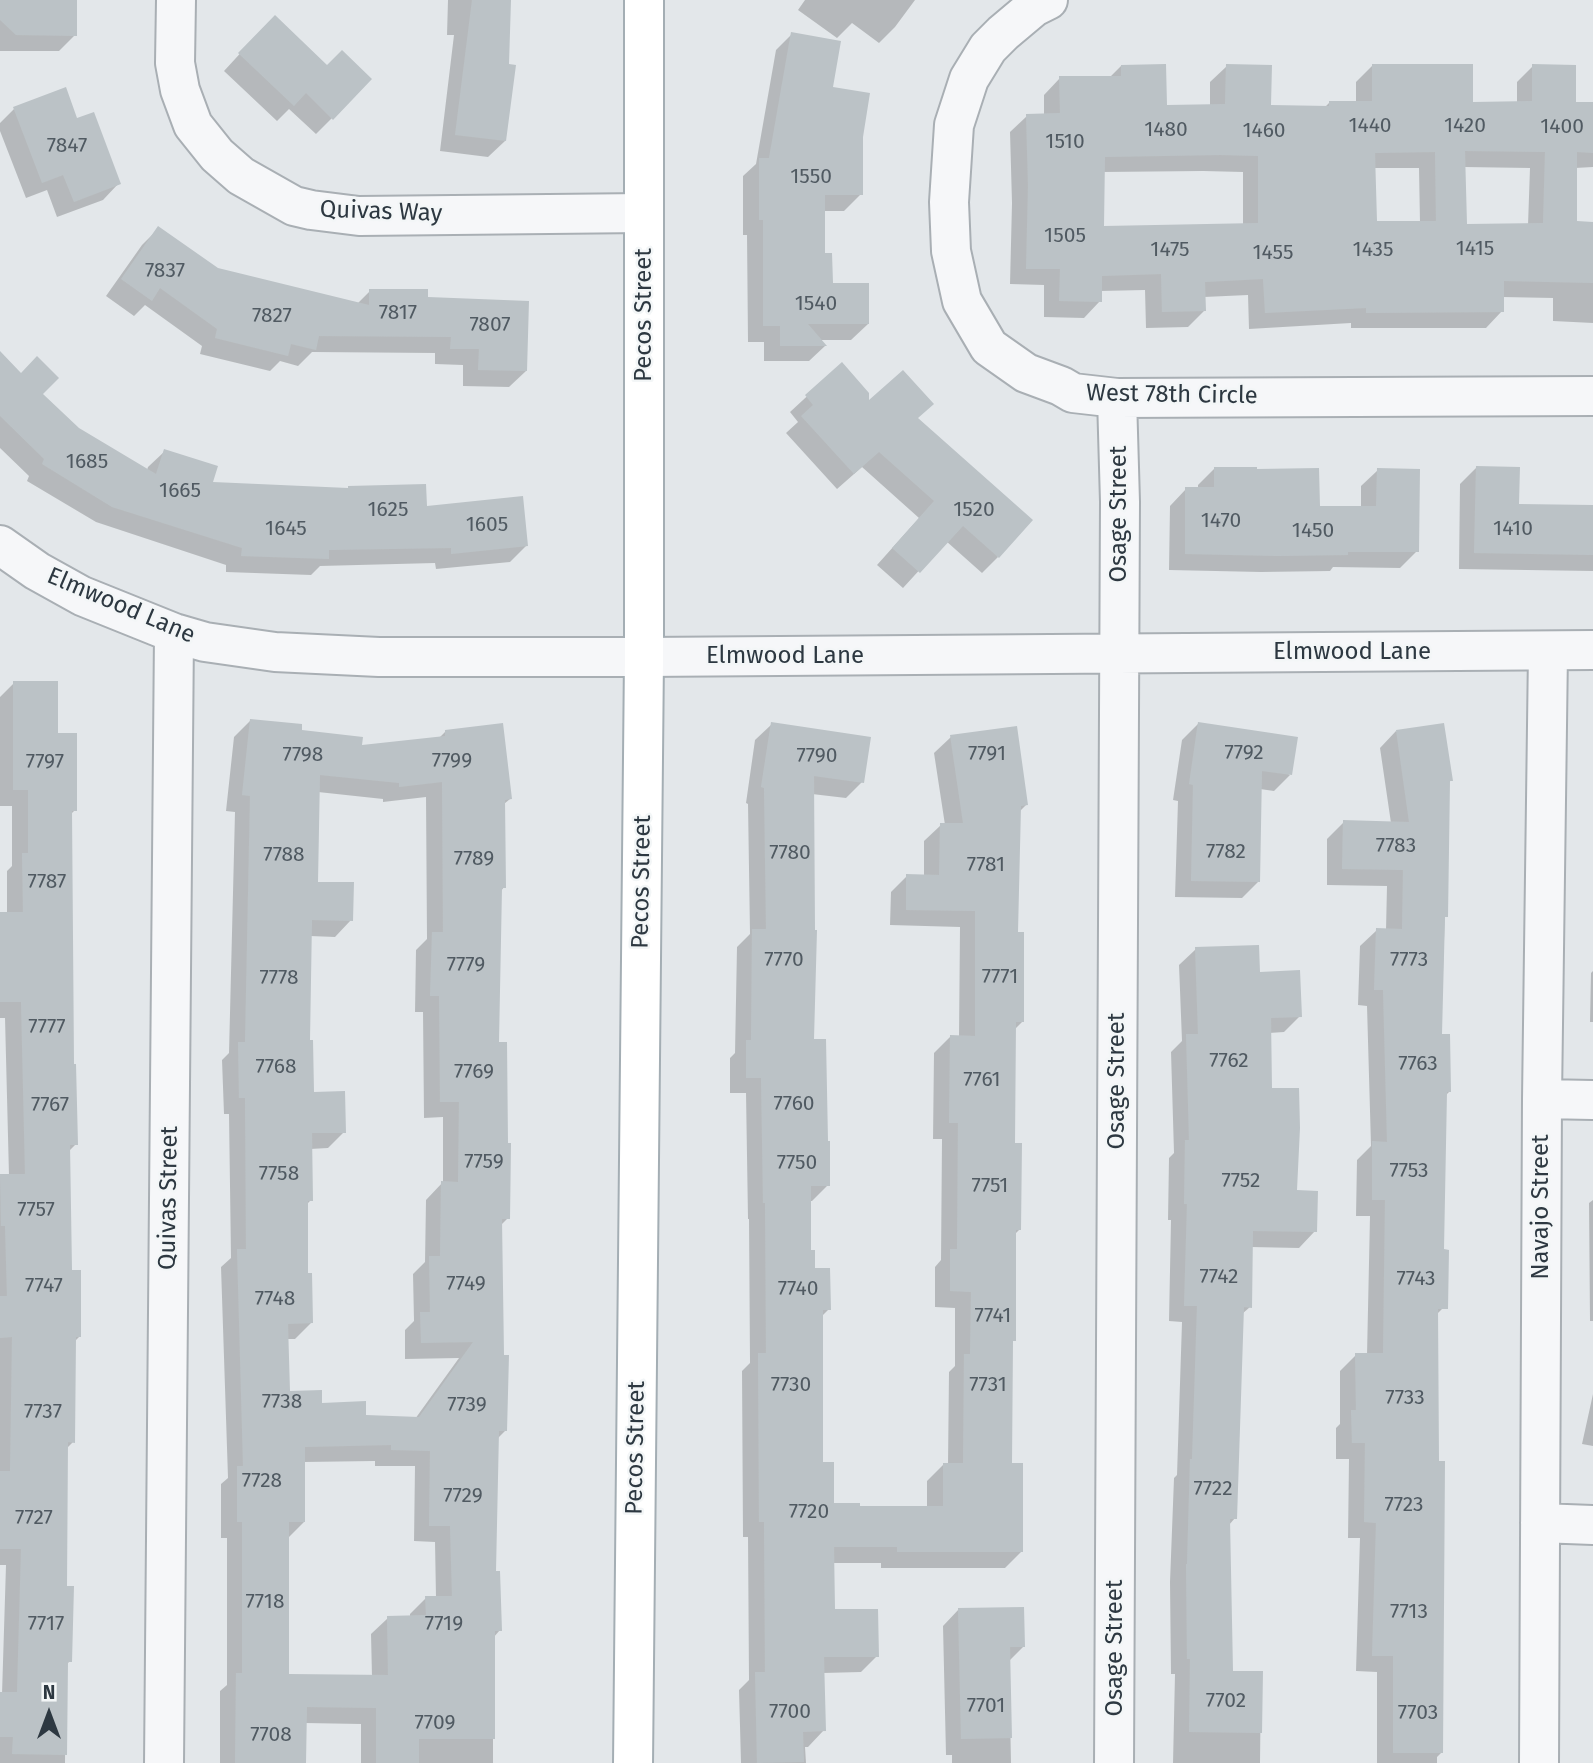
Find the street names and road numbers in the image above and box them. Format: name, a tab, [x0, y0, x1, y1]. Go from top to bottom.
street label: Quivas Way	[319, 195, 443, 229]
street label: Pecos Street	[630, 248, 658, 382]
street label: West 78th Circle	[1086, 379, 1258, 411]
street label: Osage Street	[1105, 445, 1133, 583]
street label: Elmwood Lane	[43, 562, 199, 650]
street label: Elmwood Lane	[1273, 638, 1431, 666]
street label: Elmwood Lane	[706, 642, 864, 670]
street label: Pecos Street	[626, 815, 658, 949]
street label: Osage Street	[1103, 1012, 1131, 1150]
street label: Quivas Street	[153, 1126, 185, 1270]
street label: Navajo Street	[1527, 1134, 1555, 1280]
street label: Pecos Street	[620, 1381, 652, 1515]
street label: Osage Street	[1101, 1579, 1129, 1717]

